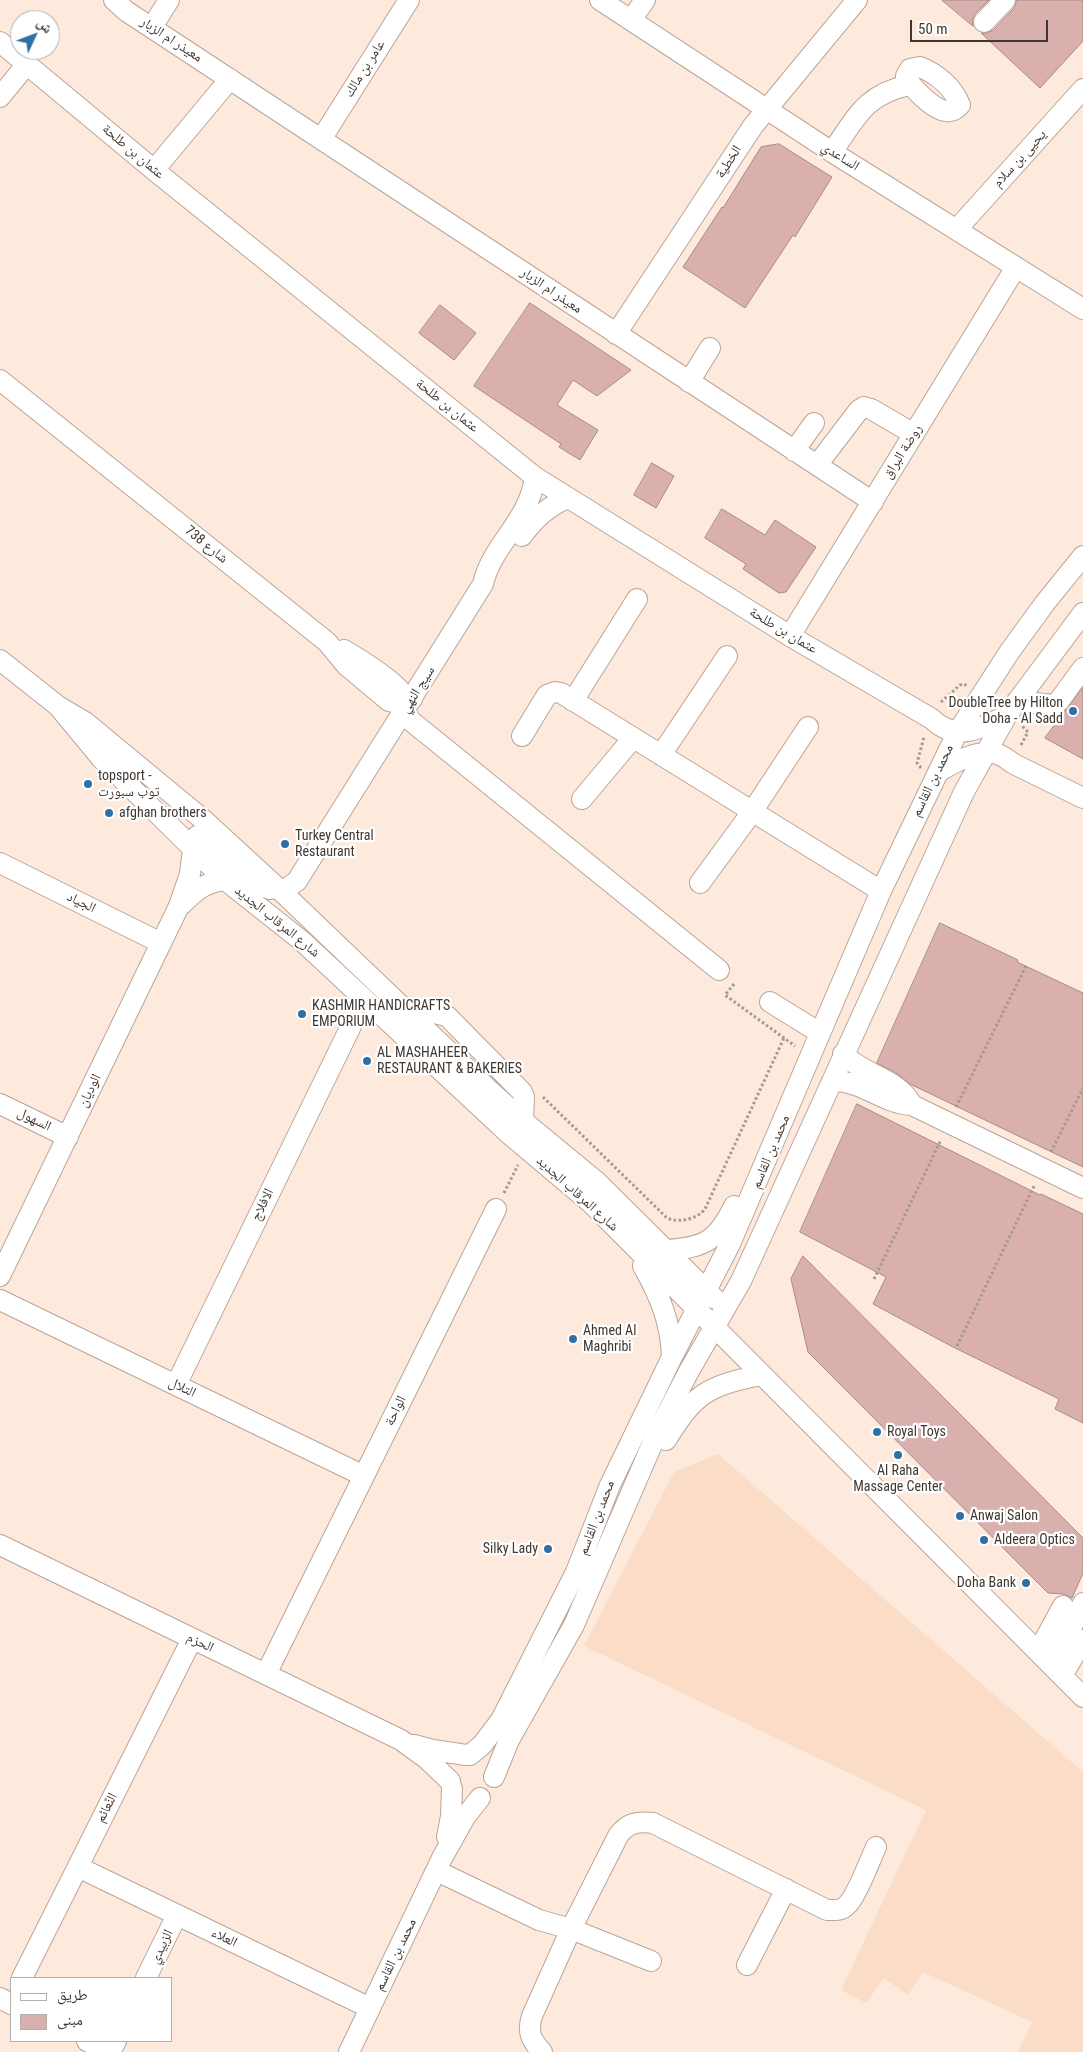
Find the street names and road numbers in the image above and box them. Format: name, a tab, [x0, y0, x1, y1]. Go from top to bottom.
street label: معيذر ام الزبار	[137, 14, 205, 66]
street label: عامر بن مالك	[341, 37, 389, 101]
street label: عثمان بن طلحة	[98, 121, 168, 183]
street label: يحيى بن سلام	[990, 127, 1050, 191]
street label: الساعدي	[818, 139, 862, 175]
street label: الخطية	[712, 142, 746, 182]
street label: معيذر ام الزبار	[517, 264, 585, 318]
street label: عثمان بن طلحة	[412, 375, 482, 437]
street label: روضة البراق	[880, 422, 926, 482]
street label: شارع 738	[181, 523, 231, 567]
street label: عثمان بن طلحة	[746, 604, 820, 658]
street label: سيج النهي	[397, 663, 439, 717]
street label: محمد بن القاسم	[908, 742, 958, 820]
street label: شارع المرقاب الجديد	[231, 883, 323, 961]
street label: الجياد	[64, 889, 98, 917]
street label: الوديان	[75, 1072, 105, 1110]
street label: السهول	[14, 1105, 54, 1135]
street label: محمد بن القاسم	[748, 1113, 794, 1191]
street label: شارع المرقاب الجديد	[532, 1153, 622, 1235]
street label: الافلاج	[248, 1186, 278, 1224]
street label: التلال	[166, 1374, 198, 1402]
street label: الواحة	[382, 1393, 410, 1429]
street label: محمد بن القاسم	[575, 1478, 619, 1558]
street label: الحزم	[184, 1629, 216, 1657]
street label: النًعائم	[92, 1790, 122, 1826]
street label: محمد بن القاسم	[371, 1916, 421, 1994]
street label: العلاء	[208, 1925, 240, 1951]
street label: الزبيدي	[147, 1927, 177, 1967]

